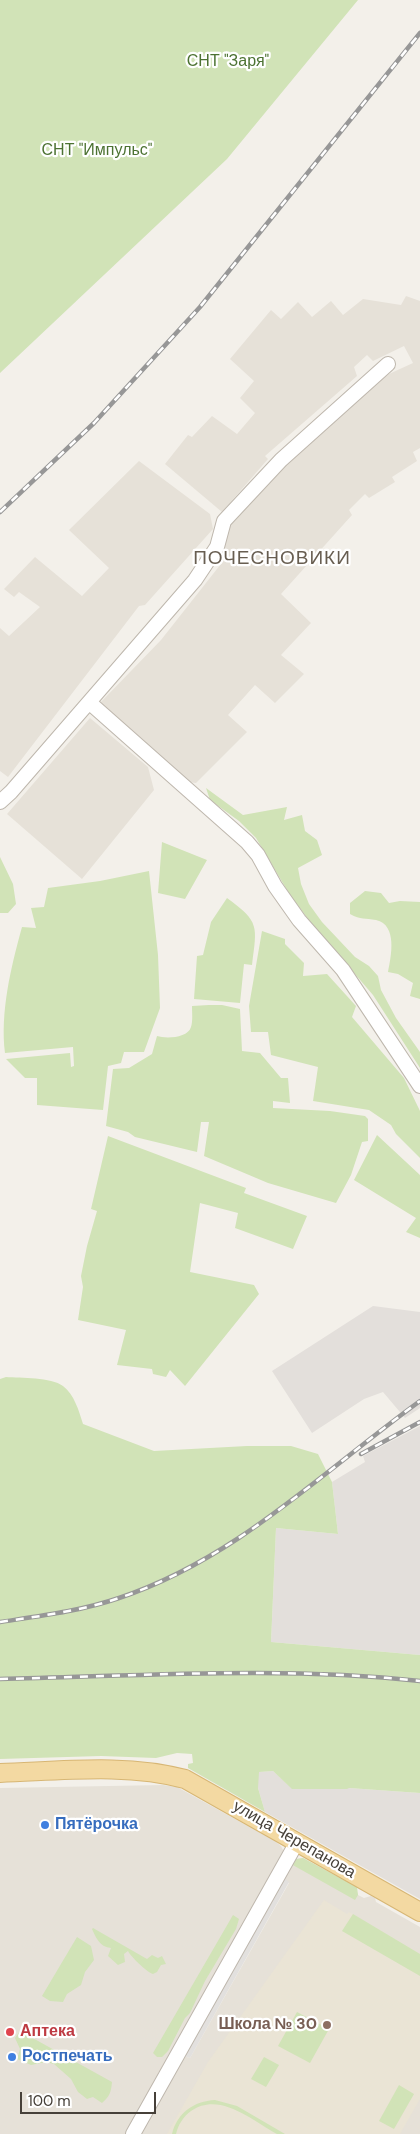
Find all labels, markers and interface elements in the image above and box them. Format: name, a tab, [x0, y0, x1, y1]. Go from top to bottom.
park label: СНТ "Заря"	[187, 52, 269, 72]
park label: СНТ "Импульс"	[42, 141, 152, 161]
district label: ПОЧЕСНОВИКИ	[192, 548, 352, 570]
street label: улица Черепанова	[229, 1797, 359, 1883]
place label: Пятёрочка	[55, 1815, 138, 1835]
marker: Пятёрочка	[39, 1819, 51, 1831]
place label: Школа № 30	[218, 2015, 317, 2035]
marker: Школа № 30	[321, 2019, 333, 2031]
place label: Аптека	[20, 2022, 75, 2042]
marker: Аптека	[4, 2026, 16, 2038]
place label: Ростпечать	[22, 2047, 113, 2067]
marker: Ростпечать	[6, 2051, 18, 2063]
scale bar	[22, 2082, 159, 2114]
text: 100 m	[28, 2091, 71, 2111]

